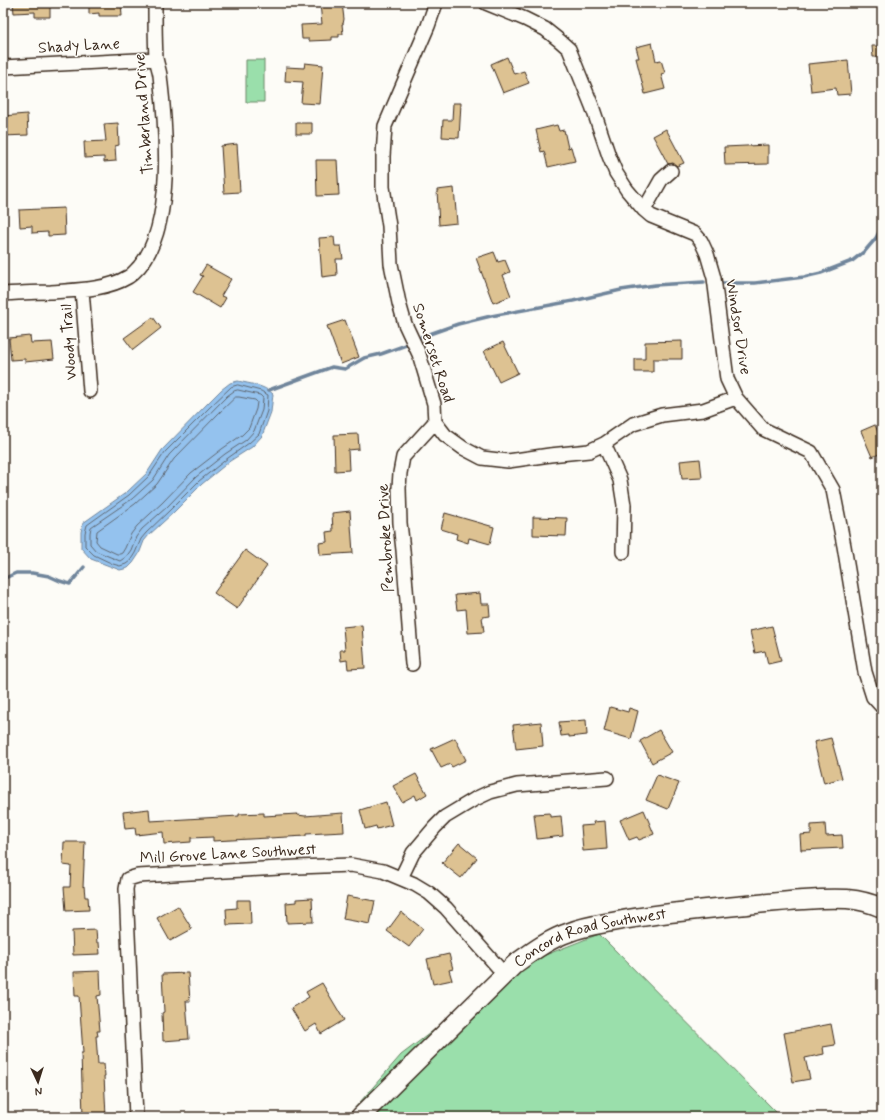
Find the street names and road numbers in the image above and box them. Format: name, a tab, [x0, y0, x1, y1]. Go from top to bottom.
street label: Shady Lane	[38, 33, 120, 59]
street label: Timberland Drive	[129, 53, 159, 175]
street label: Windsor Drive	[720, 278, 756, 376]
street label: Somerset Road	[407, 301, 459, 405]
street label: Woody Trail	[56, 303, 82, 381]
street label: Pembroke Drive	[373, 483, 399, 593]
street label: Mill Grove Lane Southwest	[139, 839, 317, 869]
street label: Concord Road Southwest	[509, 903, 667, 972]

